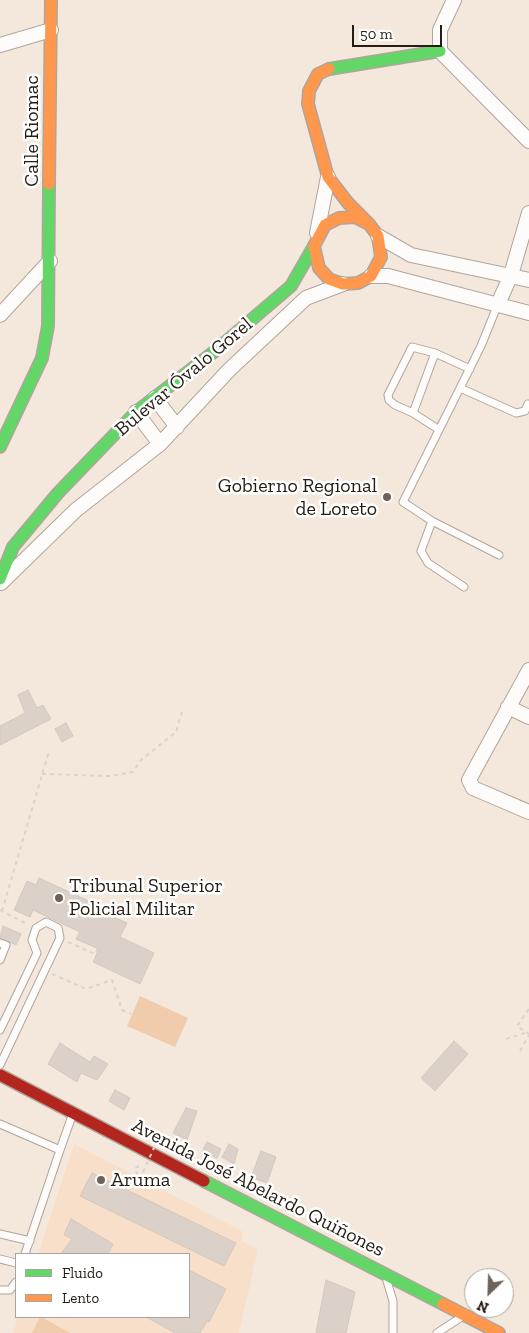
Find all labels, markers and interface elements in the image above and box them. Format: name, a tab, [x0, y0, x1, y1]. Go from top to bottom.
scale bar	[354, 15, 444, 47]
text: 50 m	[360, 25, 393, 43]
street label: Calle Riomac	[20, 75, 44, 187]
street label: Bulevar Óvalo Gorel	[110, 312, 258, 442]
place label: Gobierno Regional de Loreto	[218, 474, 377, 521]
marker: Gobierno Regional de Loreto	[381, 491, 393, 503]
place label: Tribunal Superior Policial Militar	[69, 874, 223, 921]
marker: Tribunal Superior Policial Militar	[53, 892, 65, 904]
street label: Avenida José Abelardo Quiñones	[128, 1114, 388, 1262]
place label: Aruma	[111, 1168, 170, 1192]
marker: Aruma	[95, 1174, 107, 1186]
legend	[15, 1253, 190, 1318]
text: Fluido	[62, 1264, 103, 1282]
north arrow	[464, 1268, 514, 1318]
text: Lento	[62, 1289, 99, 1307]
text: N	[475, 1296, 491, 1316]

